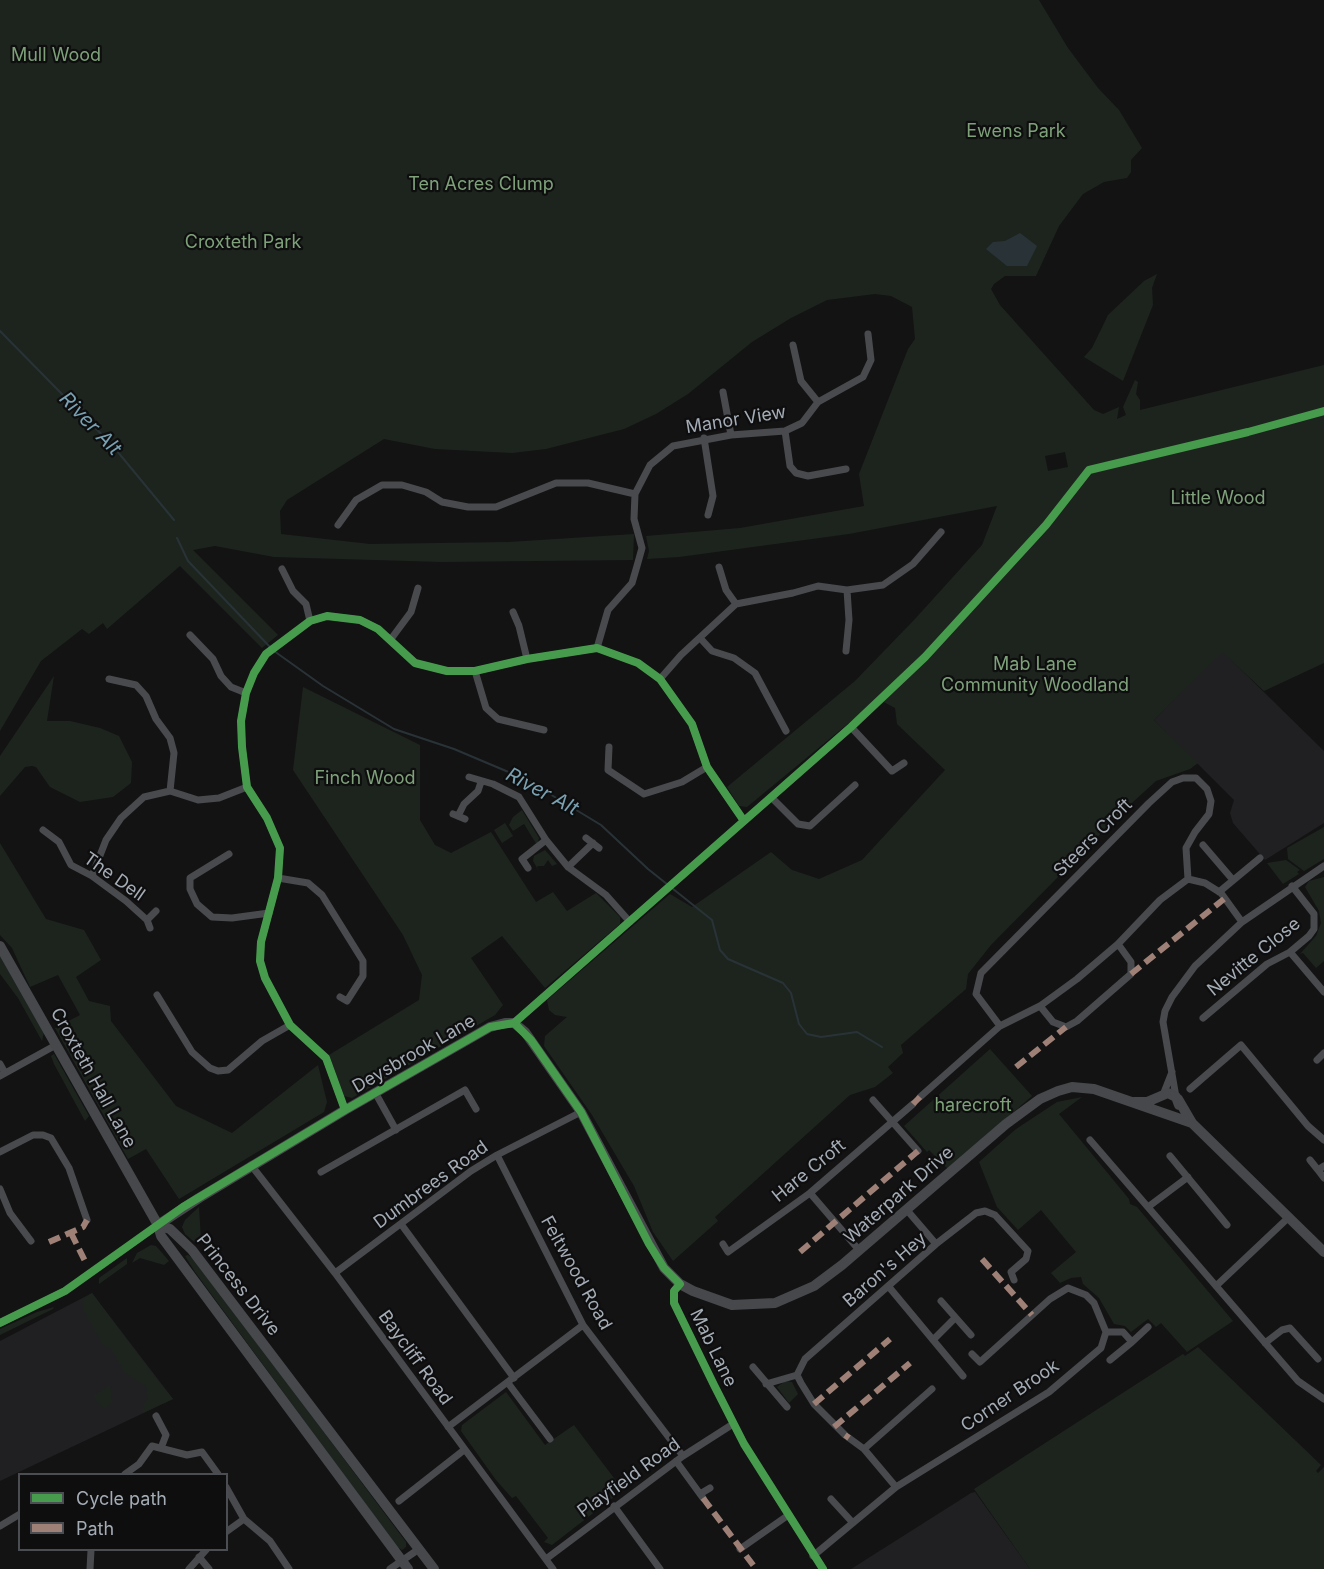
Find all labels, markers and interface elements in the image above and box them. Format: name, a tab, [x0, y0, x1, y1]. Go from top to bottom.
park label: Mull Wood	[11, 45, 101, 67]
park label: Ewens Park	[966, 121, 1066, 143]
park label: Ten Acres Clump	[408, 174, 554, 196]
park label: Croxteth Park	[185, 232, 301, 254]
water label: River Alt	[54, 387, 126, 461]
street label: Manor View	[684, 401, 788, 439]
park label: Little Wood	[1170, 488, 1266, 510]
park label: Mab Lane Community Woodland	[941, 654, 1129, 696]
water label: River Alt	[502, 763, 582, 821]
park label: Finch Wood	[314, 768, 416, 790]
street label: Steers Croft	[1049, 794, 1137, 882]
street label: The Dell	[79, 848, 149, 906]
street label: Nevitte Close	[1203, 913, 1305, 1001]
street label: Croxteth Hall Lane	[46, 1004, 140, 1152]
street label: Deysbrook Lane	[349, 1010, 479, 1098]
park label: harecroft	[934, 1095, 1012, 1117]
street label: Hare Croft	[768, 1135, 850, 1207]
street label: Dumbrees Road	[370, 1136, 492, 1234]
street label: Waterpark Drive	[840, 1142, 958, 1248]
street label: Feltwood Road	[536, 1212, 616, 1334]
street label: Baron's Hey	[839, 1228, 931, 1312]
street label: Princess Drive	[192, 1230, 284, 1340]
street label: Mab Lane	[685, 1306, 741, 1390]
street label: Baycliff Road	[373, 1307, 457, 1409]
street label: Corner Brook	[957, 1355, 1063, 1437]
street label: Playfield Road	[574, 1434, 684, 1522]
legend	[18, 1473, 228, 1551]
text: Cycle path	[76, 1488, 167, 1509]
text: Path	[76, 1518, 114, 1539]

